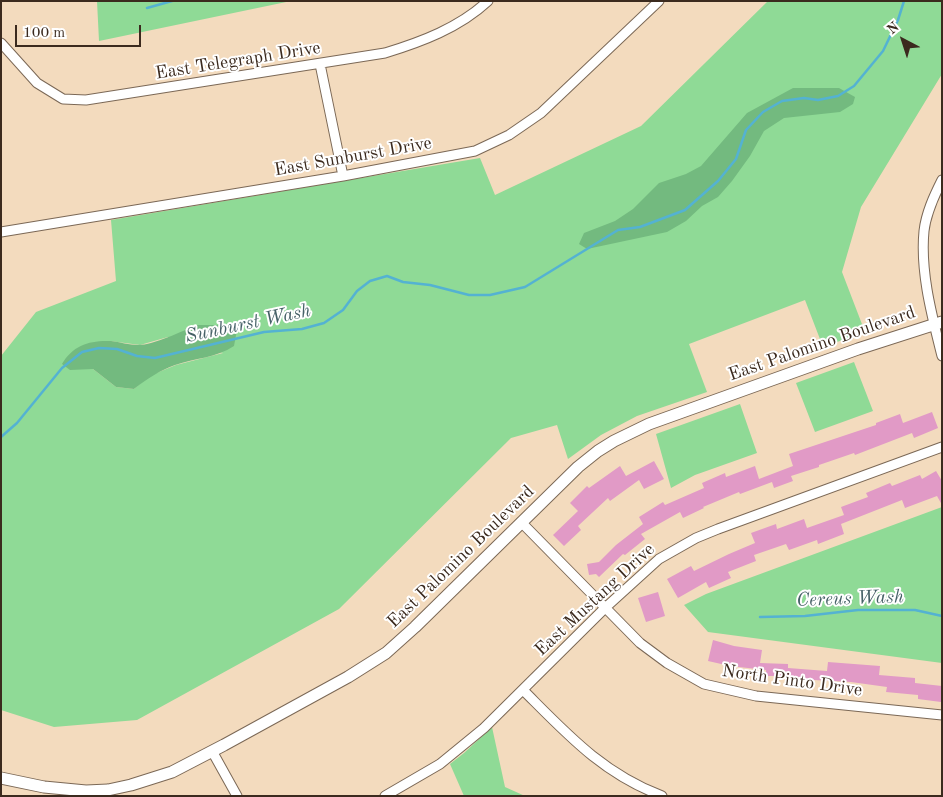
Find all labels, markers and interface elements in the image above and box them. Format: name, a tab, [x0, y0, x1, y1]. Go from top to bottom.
scale bar	[18, 15, 144, 47]
north arrow	[878, 15, 928, 65]
text: N	[885, 20, 902, 37]
text: 100 m	[23, 26, 65, 41]
street label: East Telegraph Drive	[154, 37, 322, 85]
street label: East Sunburst Drive	[273, 133, 433, 181]
water label: Sunburst Wash	[183, 300, 313, 348]
street label: East Palomino Boulevard	[726, 302, 918, 386]
street label: East Palomino Boulevard	[383, 481, 539, 633]
street label: East Mustang Drive	[531, 539, 659, 661]
water label: Cereus Wash	[796, 586, 904, 612]
street label: North Pinto Drive	[720, 660, 864, 702]

